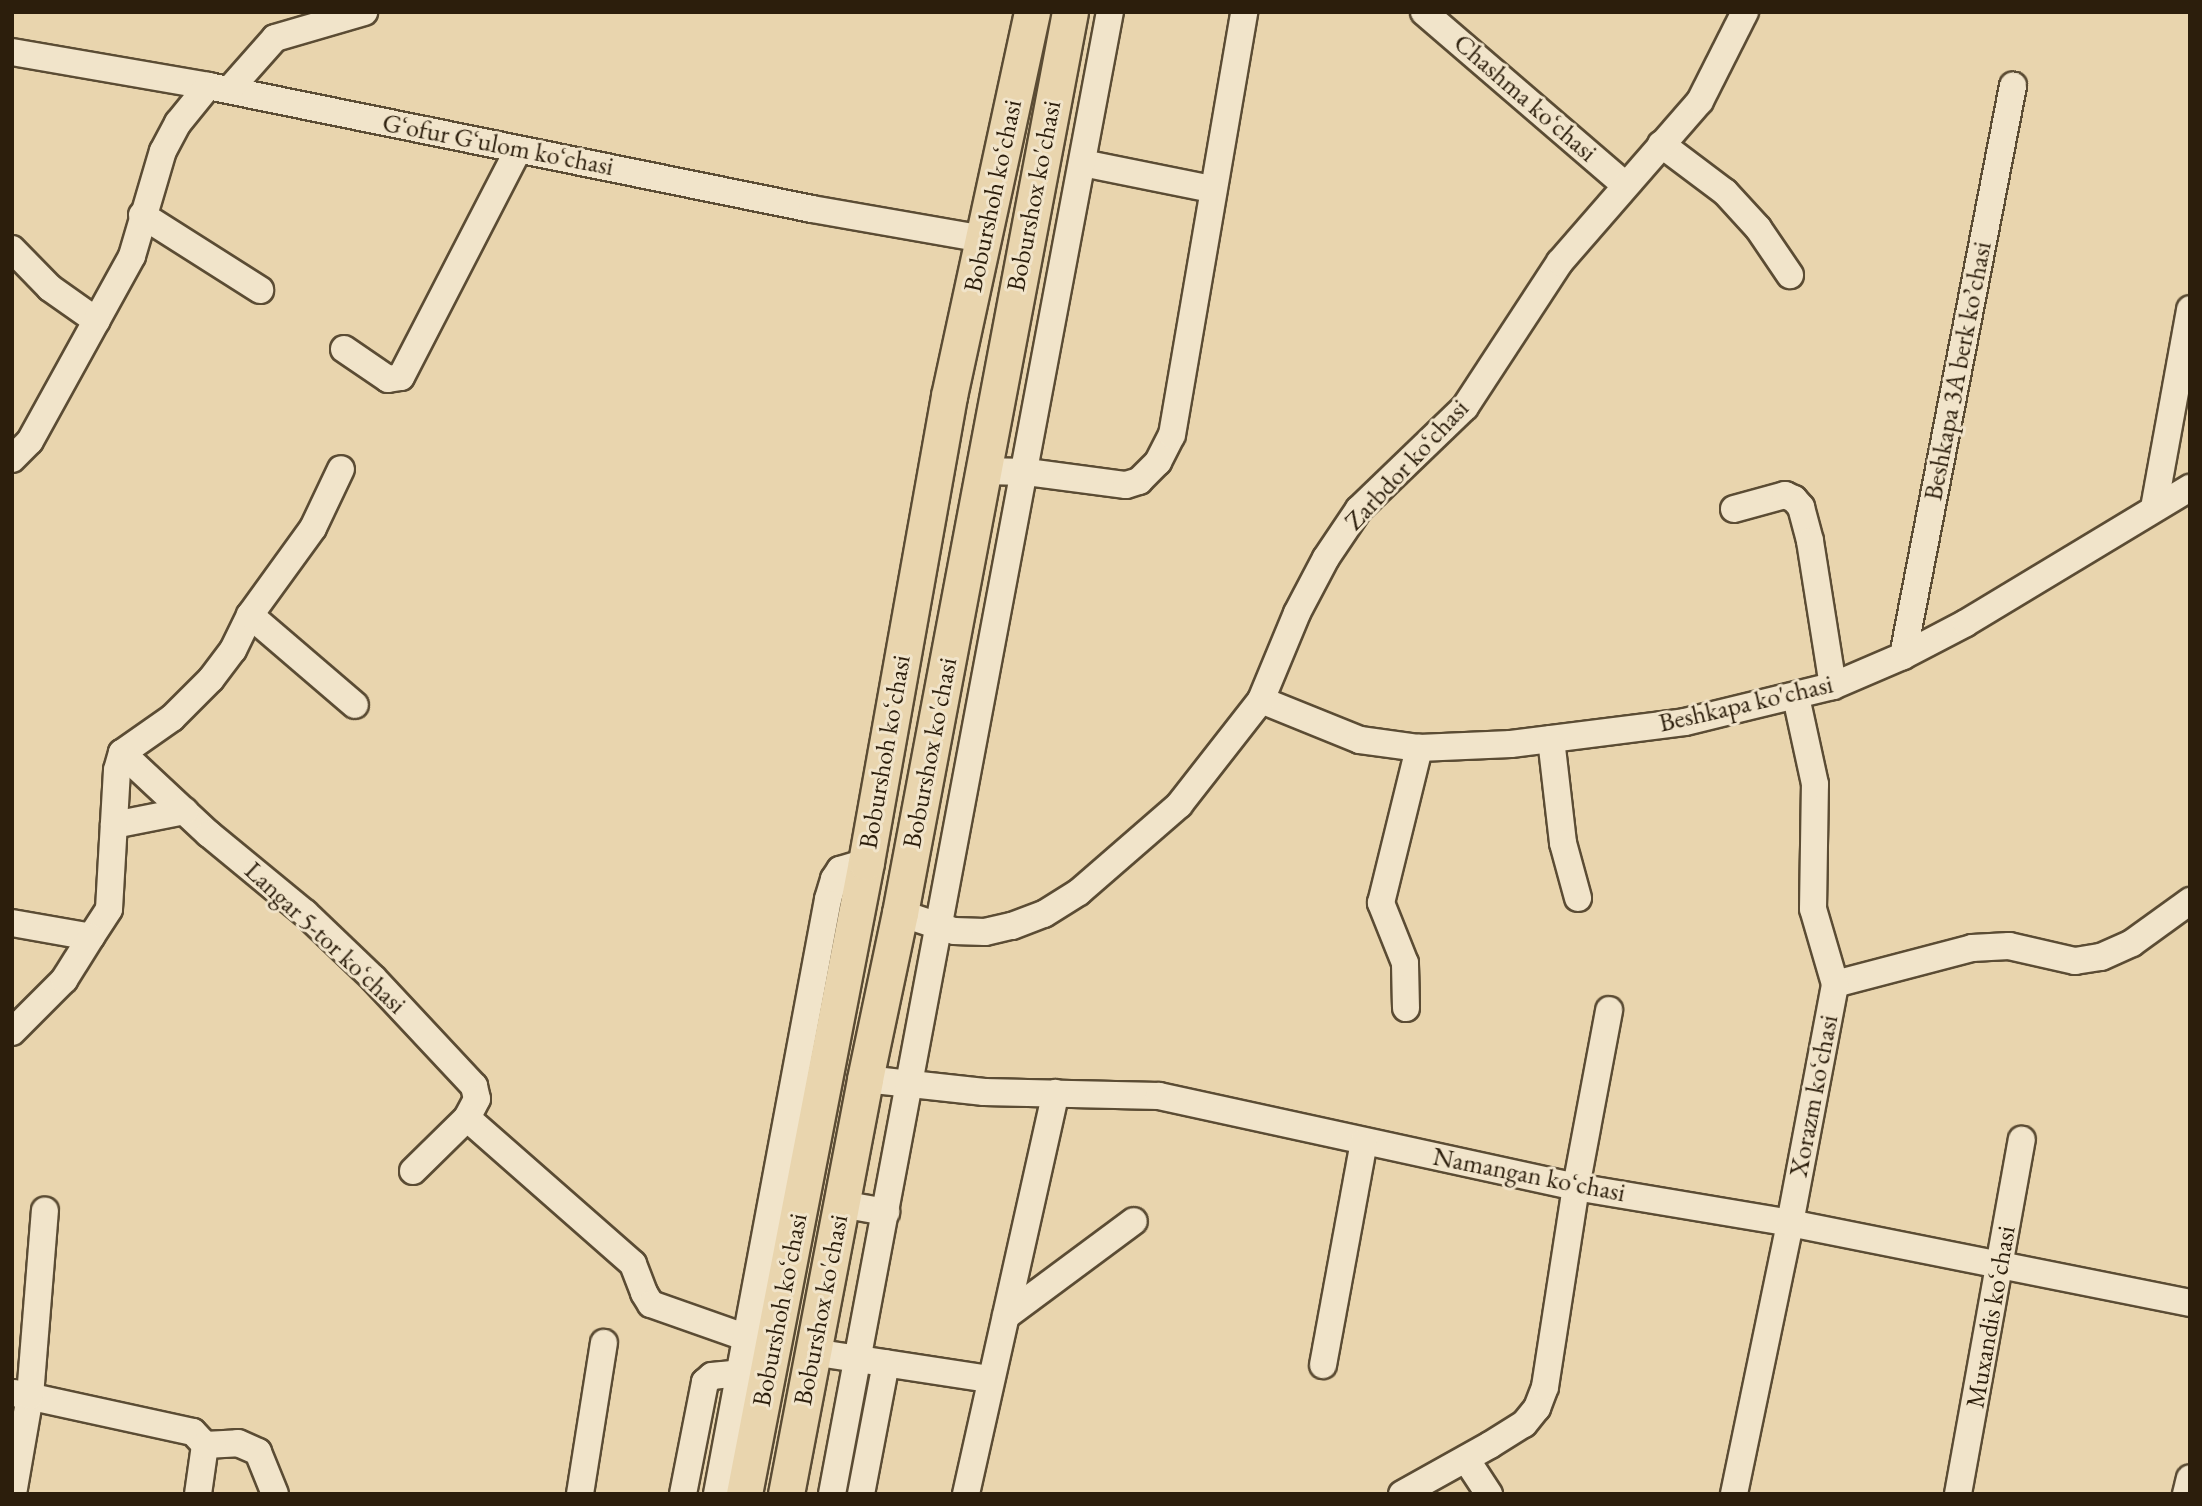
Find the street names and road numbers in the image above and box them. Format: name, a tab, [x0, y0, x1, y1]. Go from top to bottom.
street label: Chashma koʻchasi	[1447, 27, 1603, 169]
street label: Boburshoh koʻchasi	[957, 97, 1029, 295]
street label: Boburshox ko'chasi	[1000, 98, 1068, 294]
street label: Gʻofur Gʻulom koʻchasi	[380, 107, 616, 183]
street label: Beshkapa 3A berk koʼchasi	[1918, 239, 1998, 503]
street label: Zarbdor koʻchasi	[1339, 393, 1475, 537]
street label: Boburshoh koʻchasi	[853, 653, 917, 851]
street label: Boburshox ko'chasi	[896, 655, 964, 851]
street label: Beshkapa ko'chasi	[1656, 669, 1836, 739]
street label: Langar 5-tor koʻchasi	[238, 855, 412, 1021]
street label: Xorazm koʻchasi	[1783, 1012, 1845, 1180]
street label: Namangan koʻchasi	[1430, 1141, 1628, 1209]
street label: Boburshoh koʻchasi	[746, 1211, 814, 1409]
street label: Boburshox ko'chasi	[787, 1212, 855, 1408]
street label: Muxandis koʻchasi	[1960, 1223, 2022, 1411]

